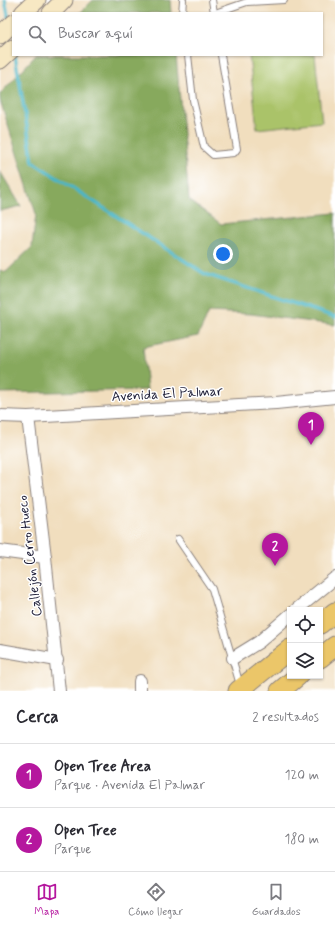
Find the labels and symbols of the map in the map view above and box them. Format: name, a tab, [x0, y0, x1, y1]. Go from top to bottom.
your location	[213, 244, 233, 264]
street label: Avenida El Palmar	[111, 382, 223, 406]
pin: 1	[298, 412, 324, 445]
street label: Callejón Cerro Hueco	[14, 494, 46, 618]
pin: 2	[262, 533, 288, 566]

